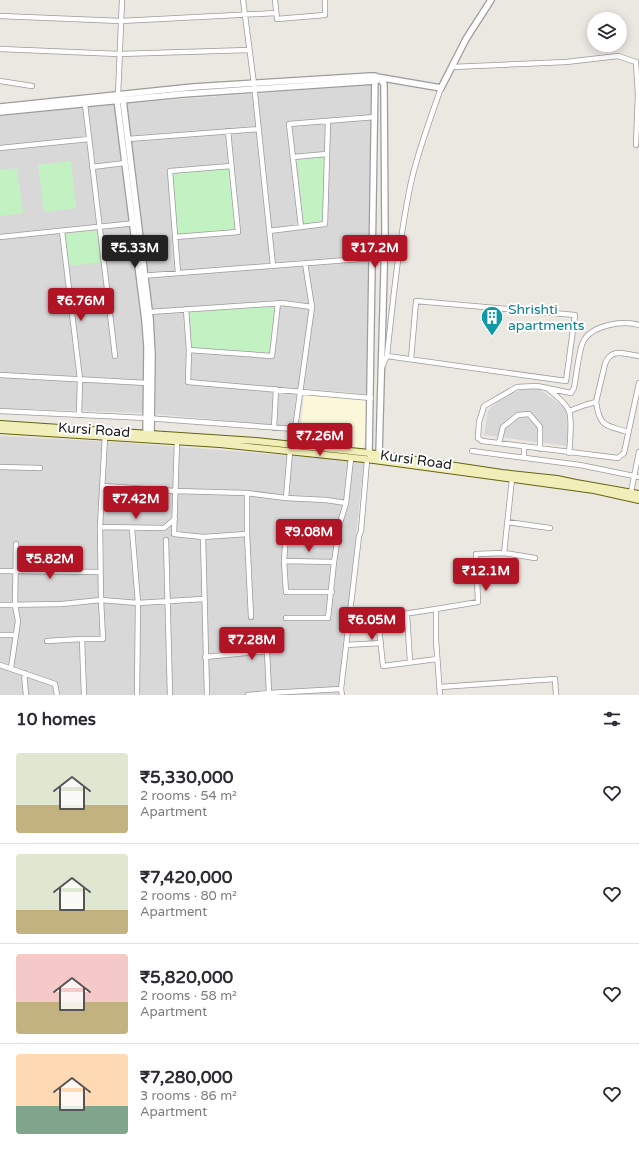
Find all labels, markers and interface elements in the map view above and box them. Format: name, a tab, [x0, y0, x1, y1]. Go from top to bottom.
map controls	[587, 12, 627, 52]
button: layers	[587, 12, 627, 52]
pin: ₹5.33M	[102, 235, 168, 269]
pin: ₹17.2M	[342, 235, 408, 269]
text: ₹5.33M	[111, 240, 159, 256]
text: ₹17.2M	[351, 240, 399, 256]
pin: ₹6.76M	[48, 288, 114, 322]
text: ₹6.76M	[57, 293, 105, 309]
place label: Shrishti apartments	[508, 301, 585, 334]
building icon: Shrishti apartments	[479, 304, 505, 337]
street label: Kursi Road	[57, 419, 131, 441]
pin: ₹7.26M	[287, 423, 353, 457]
text: ₹7.26M	[296, 428, 344, 444]
street label: Kursi Road	[379, 447, 453, 473]
pin: ₹7.42M	[103, 486, 169, 520]
text: ₹7.42M	[112, 491, 160, 507]
pin: ₹9.08M	[276, 519, 342, 553]
text: ₹9.08M	[285, 524, 333, 540]
pin: ₹5.82M	[17, 546, 83, 580]
text: ₹5.82M	[26, 551, 74, 567]
pin: ₹12.1M	[453, 558, 519, 592]
text: ₹12.1M	[462, 563, 510, 579]
pin: ₹6.05M	[339, 607, 405, 641]
text: ₹6.05M	[348, 612, 396, 628]
pin: ₹7.28M	[219, 627, 285, 661]
text: ₹7.28M	[228, 632, 276, 648]
icon: filters	[601, 708, 623, 730]
text: 10 homes	[16, 709, 96, 730]
text: ₹5,330,000	[140, 767, 233, 788]
icon: home	[48, 769, 96, 817]
icon: heart	[601, 782, 623, 804]
text: 2 rooms · 54 m²	[140, 788, 237, 804]
text: Apartment	[140, 804, 207, 820]
text: ₹7,420,000	[140, 867, 232, 888]
icon: home	[48, 870, 96, 918]
icon: heart	[601, 883, 623, 905]
text: 2 rooms · 80 m²	[140, 888, 237, 904]
text: Apartment	[140, 904, 207, 920]
text: ₹5,820,000	[140, 967, 233, 988]
icon: home	[48, 970, 96, 1018]
icon: heart	[601, 983, 623, 1005]
text: 2 rooms · 58 m²	[140, 988, 237, 1004]
text: Apartment	[140, 1004, 207, 1020]
text: ₹7,280,000	[140, 1067, 233, 1088]
icon: home	[48, 1070, 96, 1118]
icon: heart	[601, 1083, 623, 1105]
text: 3 rooms · 86 m²	[140, 1088, 237, 1104]
text: Apartment	[140, 1104, 207, 1120]

